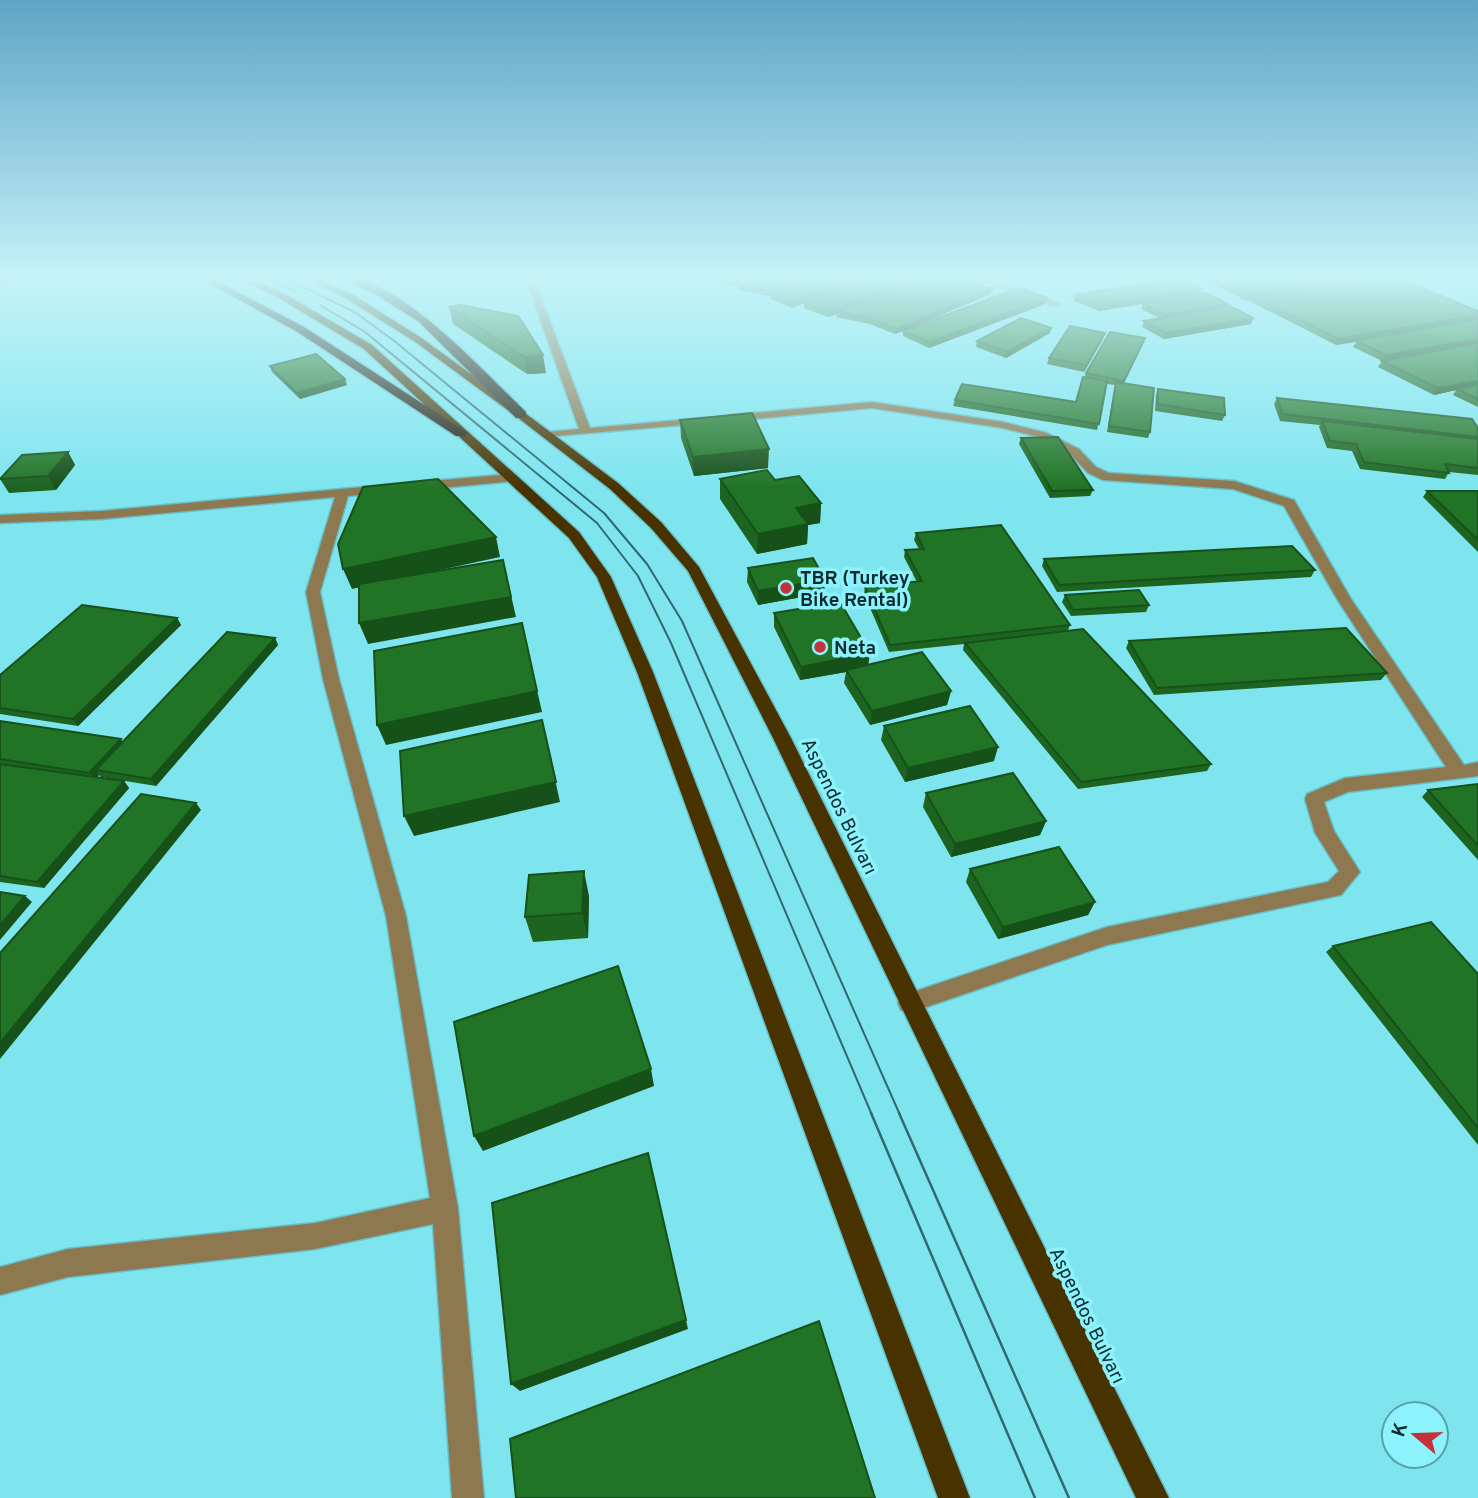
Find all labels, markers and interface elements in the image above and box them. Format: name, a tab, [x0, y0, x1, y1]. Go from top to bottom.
place label: TBR (Turkey Bike Rental)	[800, 567, 910, 613]
marker: TBR (Turkey Bike Rental)	[778, 580, 794, 596]
place label: Neta	[834, 637, 876, 661]
marker: Neta	[812, 639, 828, 655]
street label: Aspendos Bulvarı	[795, 735, 882, 879]
street label: Aspendos Bulvarı	[1043, 1244, 1130, 1388]
north arrow	[1380, 1400, 1450, 1470]
text: K	[1387, 1420, 1414, 1440]

